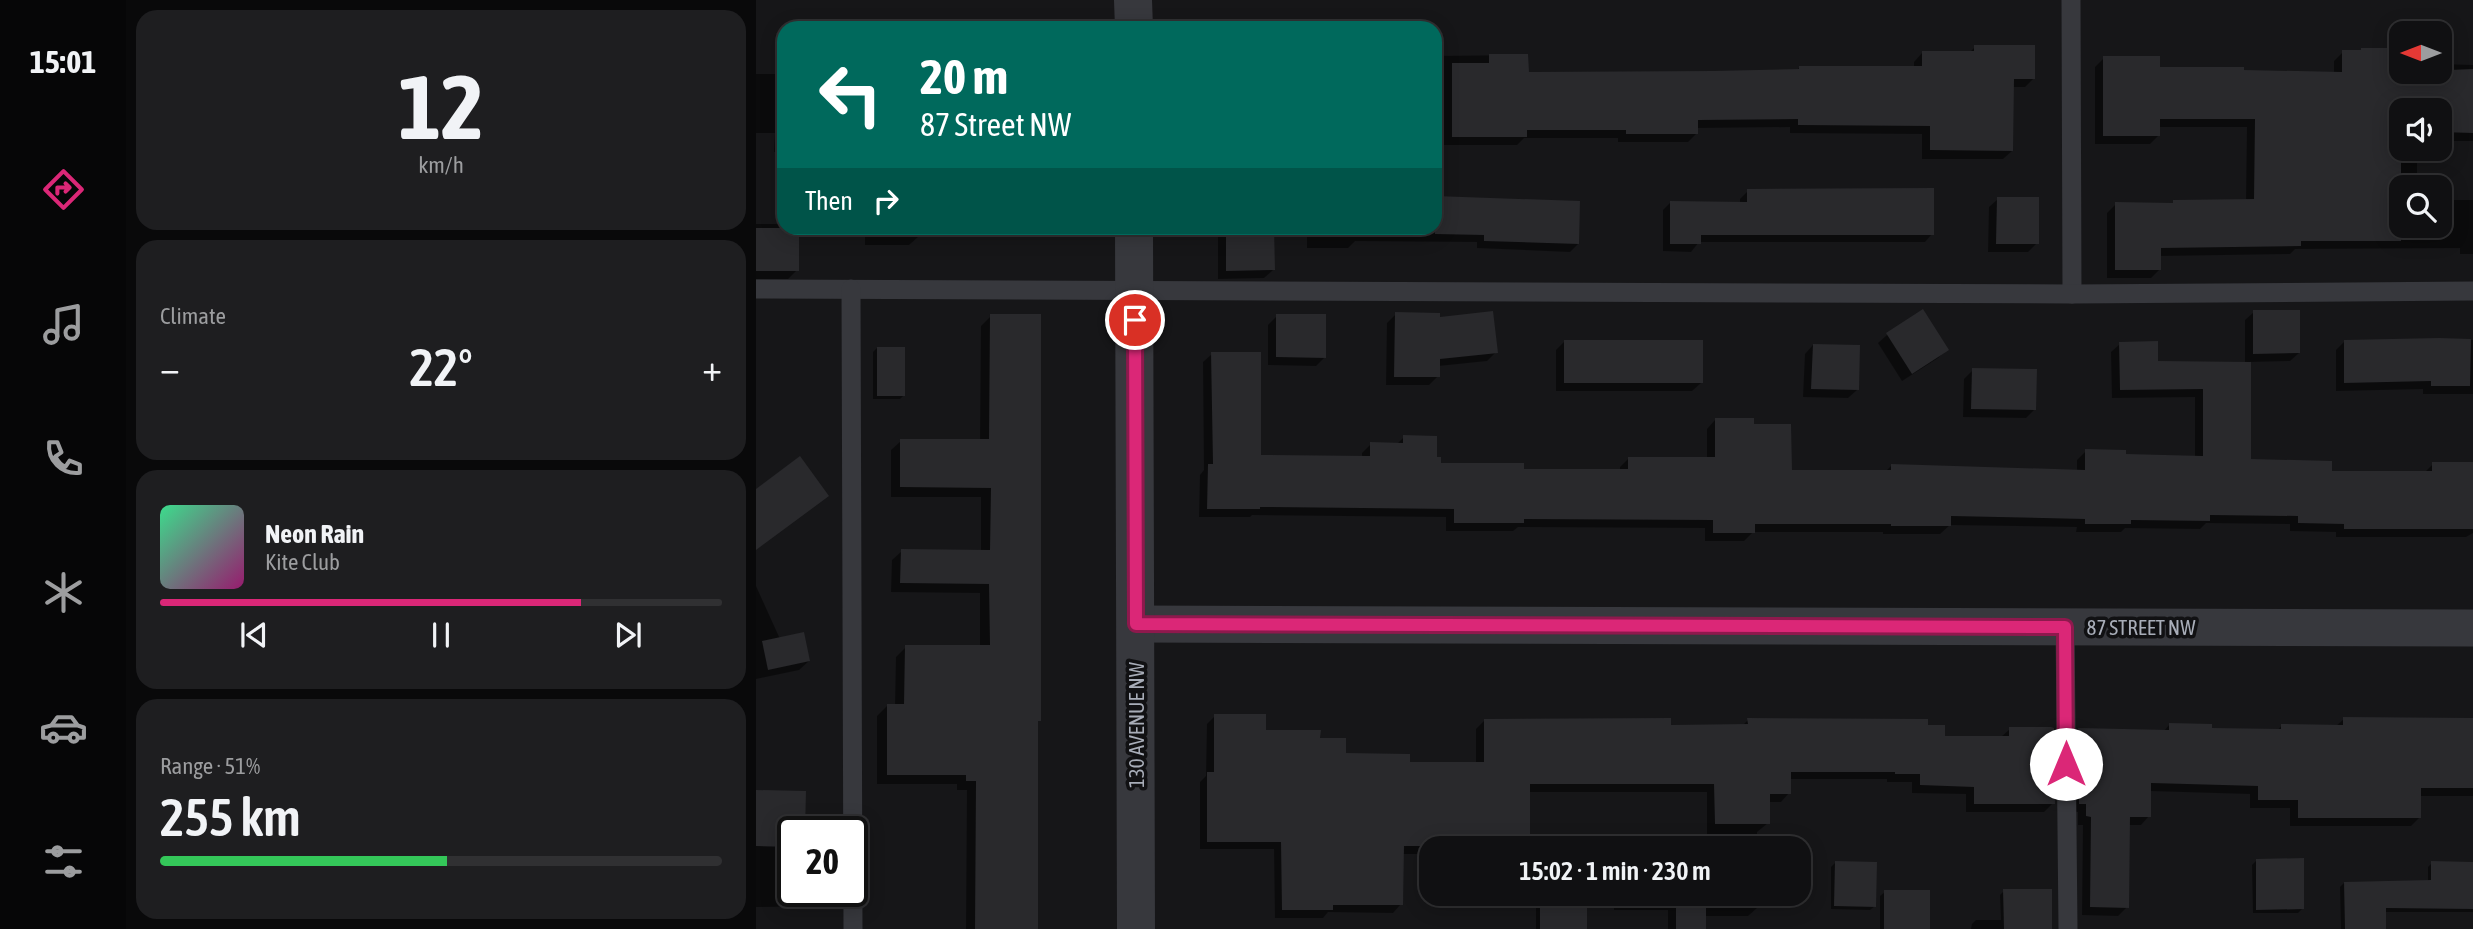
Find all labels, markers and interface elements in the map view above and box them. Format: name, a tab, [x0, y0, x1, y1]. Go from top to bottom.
north arrow	[2389, 21, 2452, 84]
map controls	[2389, 21, 2452, 238]
text: 15:01	[30, 43, 96, 80]
text: 20 m	[920, 48, 1008, 104]
icon: left	[805, 49, 896, 140]
text: 12	[398, 54, 484, 158]
button: sound	[2389, 98, 2452, 161]
text: 87 Street NW	[920, 106, 1071, 143]
text: km/h	[418, 152, 464, 178]
icon: directions	[39, 165, 88, 214]
button: search	[2389, 175, 2452, 238]
icon: right	[867, 182, 905, 220]
text: Then	[805, 186, 853, 216]
pin	[1105, 290, 1165, 350]
icon: music	[39, 300, 88, 349]
icon: arrive	[1116, 301, 1154, 339]
text: Climate	[160, 303, 226, 329]
text: 22°	[409, 337, 473, 397]
text: −	[160, 346, 180, 389]
text: +	[702, 346, 722, 389]
icon: phone	[39, 434, 88, 483]
text: Neon Rain	[265, 519, 364, 549]
text: Kite Club	[265, 549, 340, 575]
icon: climate	[39, 568, 88, 617]
street label: 87 STREET NW	[2087, 615, 2196, 639]
icon: previous	[235, 616, 273, 654]
icon: pause	[422, 616, 460, 654]
icon: next	[609, 616, 647, 654]
street label: 130 AVENUE NW	[1124, 661, 1148, 788]
icon: car	[39, 703, 88, 752]
position arrow	[2029, 727, 2103, 801]
text: Range · 51%	[160, 753, 260, 779]
text: 255 km	[160, 787, 301, 847]
speed limit sign: 20	[777, 816, 868, 907]
icon: filters	[39, 837, 88, 886]
text: 15:02 · 1 min · 230 m	[1519, 856, 1711, 886]

